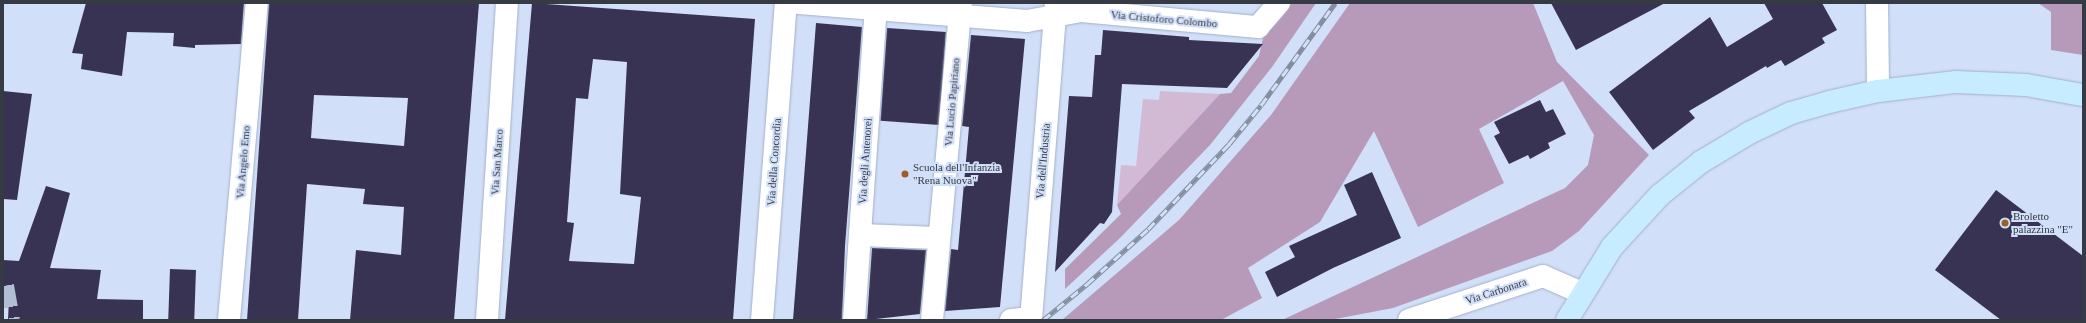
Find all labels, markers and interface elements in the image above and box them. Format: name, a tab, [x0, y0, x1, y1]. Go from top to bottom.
street label: Via Cristoforo Colombo	[1110, 8, 1218, 30]
street label: Via Lucio Papiriano	[942, 57, 962, 147]
street label: Via degli Antenorei	[855, 117, 875, 205]
street label: Via della Concordia	[764, 118, 784, 206]
street label: Via dell'Industria	[1033, 123, 1053, 199]
street label: Via Angelo Emo	[233, 125, 253, 199]
street label: Via San Marco	[488, 129, 506, 195]
place label: Scuola dell'Infanzia "Rena Nuova"	[913, 161, 1000, 187]
marker: Scuola dell'Infanzia "Rena Nuova"	[900, 169, 910, 179]
place label: Broletto palazzina "E"	[2013, 210, 2073, 236]
marker: Broletto palazzina "E"	[2000, 218, 2010, 228]
street label: Via Carbonara	[1464, 275, 1528, 307]

